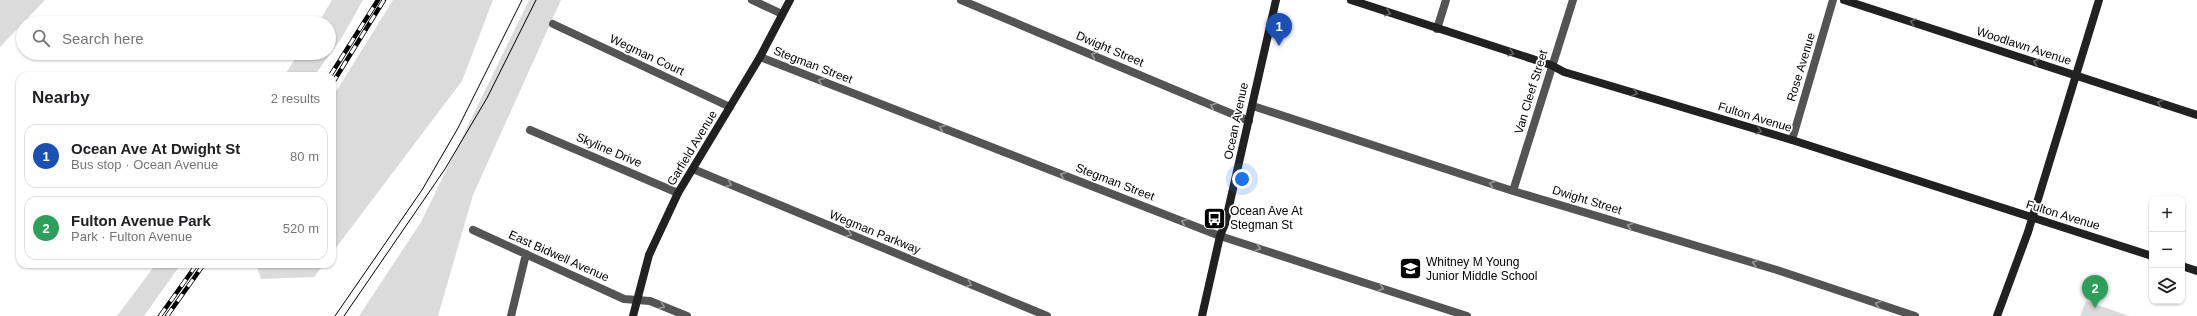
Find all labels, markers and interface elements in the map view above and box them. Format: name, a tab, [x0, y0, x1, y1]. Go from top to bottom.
one-way arrow	[1384, 8, 1391, 16]
pin: 1	[1266, 13, 1292, 46]
search box	[16, 16, 336, 60]
one-way arrow	[1909, 18, 1916, 27]
street label: Woodlawn Avenue	[1975, 24, 2074, 68]
icon: search	[30, 27, 52, 49]
street label: Dwight Street	[1074, 28, 1146, 70]
text: Search here	[62, 30, 144, 47]
street label: Rose Avenue	[1784, 31, 1818, 103]
street label: Wegman Court	[608, 32, 687, 79]
street label: Stegman Street	[772, 44, 855, 87]
one-way arrow	[1508, 48, 1515, 57]
street label: Van Cleef Street	[1512, 48, 1551, 136]
one-way arrow	[1090, 52, 1097, 60]
one-way arrow	[2033, 58, 2040, 67]
one-way arrow	[817, 77, 824, 85]
street label: Ocean Avenue	[1221, 81, 1251, 161]
text: Nearby	[32, 88, 90, 107]
one-way arrow	[1631, 88, 1638, 97]
text: 2 results	[271, 91, 320, 106]
street label: Fulton Avenue	[1716, 99, 1794, 135]
one-way arrow	[2157, 99, 2164, 108]
one-way arrow	[1210, 103, 1218, 111]
street label: Garfield Avenue	[664, 108, 720, 188]
one-way arrow	[938, 124, 945, 132]
one-way arrow	[1756, 126, 1763, 135]
street label: Skyline Drive	[574, 130, 644, 170]
text: Ocean Ave At Dwight St	[71, 140, 240, 157]
text: 1	[42, 149, 50, 164]
text: 80 m	[290, 149, 319, 164]
text: Bus stop · Ocean Avenue	[71, 157, 218, 172]
street label: Stegman Street	[1074, 161, 1157, 204]
your location	[1232, 169, 1252, 189]
one-way arrow	[1059, 172, 1067, 180]
one-way arrow	[725, 180, 732, 188]
one-way arrow	[1489, 180, 1496, 189]
street label: Dwight Street	[1551, 183, 1624, 217]
map controls	[2149, 196, 2185, 304]
button: +	[2149, 196, 2185, 232]
street label: Fulton Avenue	[2024, 197, 2102, 233]
place label: Ocean Ave At Stegman St	[1230, 204, 1303, 232]
bus stop icon: Ocean Ave At Stegman St	[1201, 205, 1227, 231]
street label: Wegman Parkway	[827, 207, 923, 257]
text: Fulton Avenue Park	[71, 212, 211, 229]
one-way arrow	[1181, 219, 1188, 227]
text: 2	[42, 221, 50, 236]
text: 520 m	[283, 221, 319, 236]
one-way arrow	[1627, 222, 1634, 231]
street label: East Bidwell Avenue	[507, 228, 612, 285]
text: Park · Fulton Avenue	[71, 229, 192, 244]
one-way arrow	[844, 229, 852, 237]
button: −	[2149, 232, 2185, 268]
one-way arrow	[1254, 243, 1261, 252]
place label: Whitney M Young Junior Middle School	[1426, 255, 1537, 283]
school or university icon: Whitney M Young Junior Middle School	[1398, 256, 1424, 282]
one-way arrow	[1751, 259, 1758, 268]
button: layers	[2149, 268, 2185, 304]
pin: 2	[2082, 275, 2108, 308]
one-way arrow	[965, 279, 972, 287]
one-way arrow	[1378, 283, 1385, 292]
one-way arrow	[1875, 300, 1882, 308]
one-way arrow	[658, 301, 666, 309]

